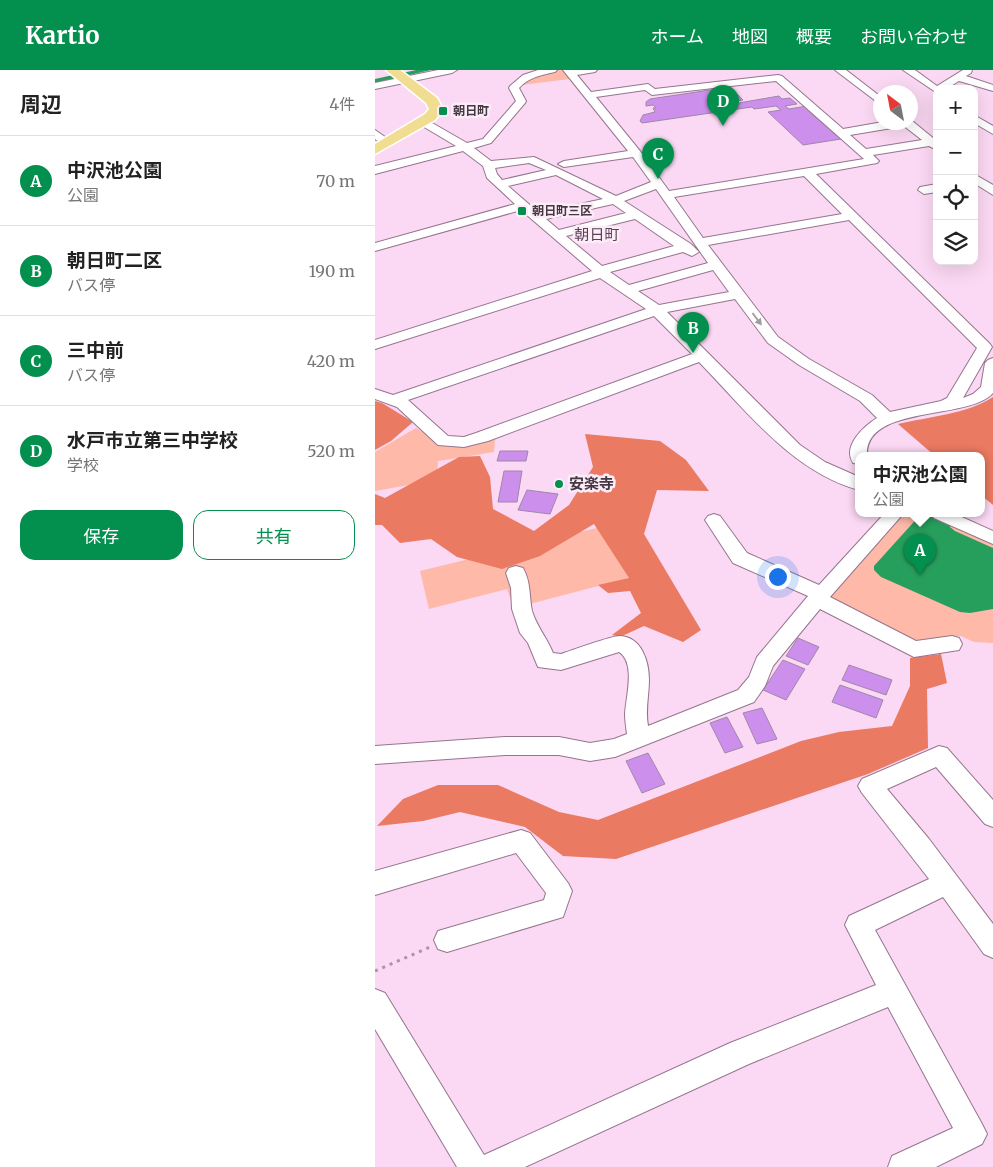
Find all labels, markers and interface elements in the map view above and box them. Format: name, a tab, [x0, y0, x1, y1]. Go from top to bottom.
text: Kartio	[25, 20, 100, 51]
text: ホーム	[651, 25, 704, 48]
text: 地図	[732, 25, 768, 48]
text: 概要	[796, 25, 832, 48]
text: お問い合わせ	[860, 25, 968, 48]
pin: D	[707, 85, 739, 126]
north arrow	[873, 85, 918, 130]
map controls	[933, 85, 978, 265]
button: +	[933, 85, 978, 130]
text: 周辺	[20, 91, 62, 118]
text: 4件	[329, 94, 355, 114]
place label: 朝日町	[453, 103, 489, 118]
marker: 朝日町	[437, 105, 449, 117]
button: −	[933, 130, 978, 175]
pin: C	[642, 138, 674, 179]
text: 中沢池公園	[67, 158, 162, 182]
text: A	[30, 171, 42, 191]
text: 70 m	[316, 171, 355, 191]
button: locate	[933, 175, 978, 220]
text: 公園	[67, 185, 99, 205]
place label: 朝日町三区	[532, 203, 592, 218]
marker: 朝日町三区	[516, 205, 528, 217]
button: layers	[933, 220, 978, 265]
district label: 朝日町	[574, 225, 620, 244]
text: 朝日町二区	[67, 248, 162, 272]
text: B	[30, 261, 42, 281]
text: 190 m	[309, 261, 355, 281]
text: バス停	[67, 275, 115, 295]
pin: B	[677, 312, 709, 353]
one-way arrow	[752, 312, 763, 325]
text: 三中前	[67, 338, 124, 362]
text: C	[31, 351, 41, 371]
text: 420 m	[307, 351, 355, 371]
text: バス停	[67, 365, 115, 385]
text: 水戸市立第三中学校	[67, 428, 238, 452]
text: D	[30, 441, 42, 461]
text: 520 m	[307, 441, 355, 461]
popup	[855, 452, 985, 517]
text: 学校	[67, 455, 99, 475]
text: 中沢池公園	[872, 462, 968, 486]
place label: 安楽寺	[569, 474, 614, 493]
marker: 安楽寺	[553, 478, 565, 490]
text: 公園	[872, 489, 905, 509]
button: 保存	[20, 510, 183, 560]
button: 共有	[193, 510, 355, 560]
pin: A	[904, 534, 936, 575]
your location	[765, 564, 791, 590]

